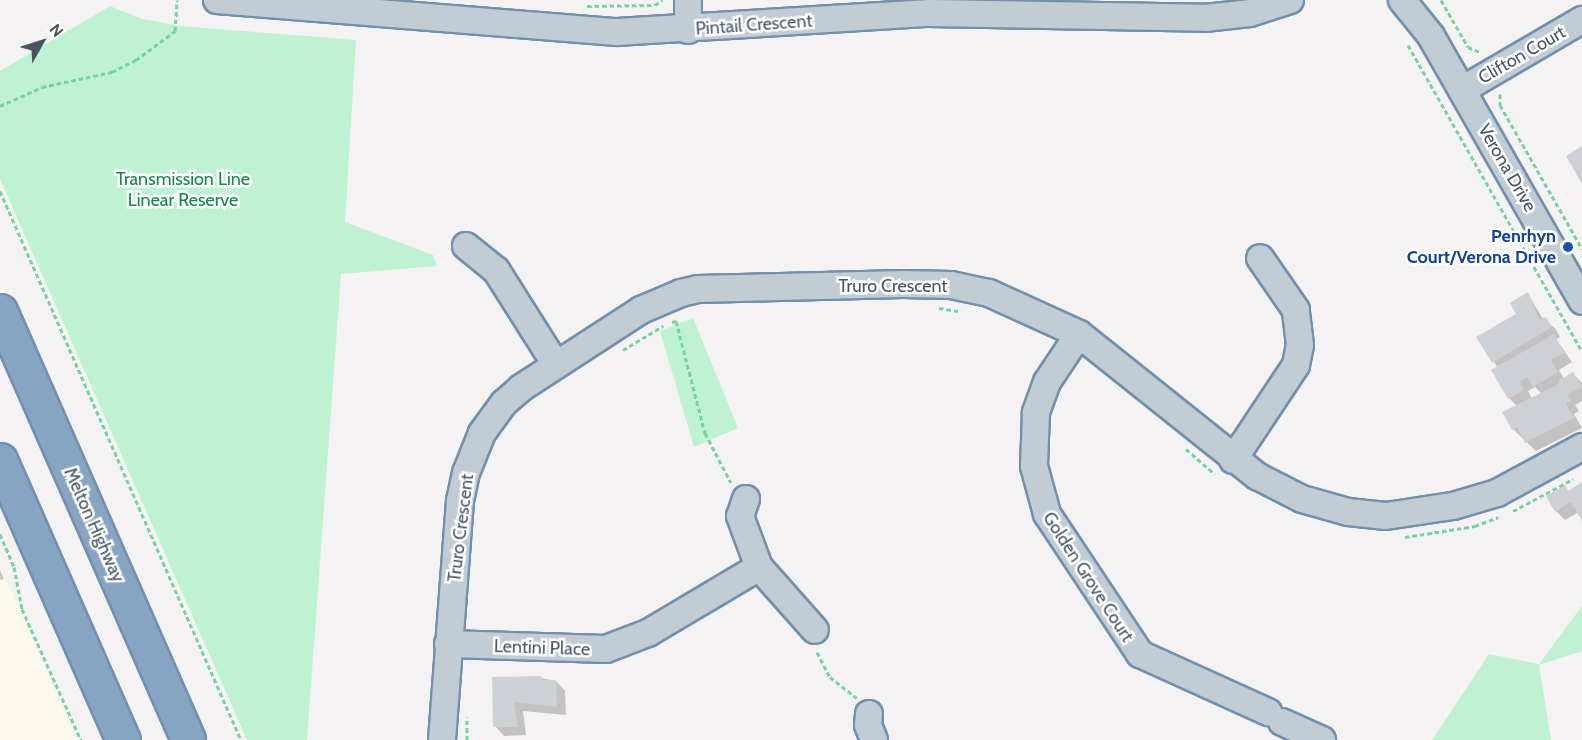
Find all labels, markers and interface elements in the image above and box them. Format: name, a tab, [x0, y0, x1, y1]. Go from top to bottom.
street label: Pintail Crescent	[695, 10, 813, 40]
north arrow	[12, 12, 72, 72]
text: N	[45, 20, 67, 41]
street label: Clifton Court	[1475, 21, 1569, 89]
street label: Verona Drive	[1473, 120, 1541, 216]
park label: Transmission Line Linear Reserve	[116, 169, 250, 212]
place label: Penrhyn Court/Verona Drive	[1407, 226, 1556, 268]
marker: Penrhyn Court/Verona Drive	[1561, 240, 1575, 254]
street label: Truro Crescent	[839, 275, 947, 297]
street label: Melton Highway	[59, 464, 129, 586]
street label: Truro Crescent	[444, 473, 478, 583]
street label: Golden Grove Court	[1038, 508, 1138, 646]
street label: Lentini Place	[494, 636, 590, 660]

